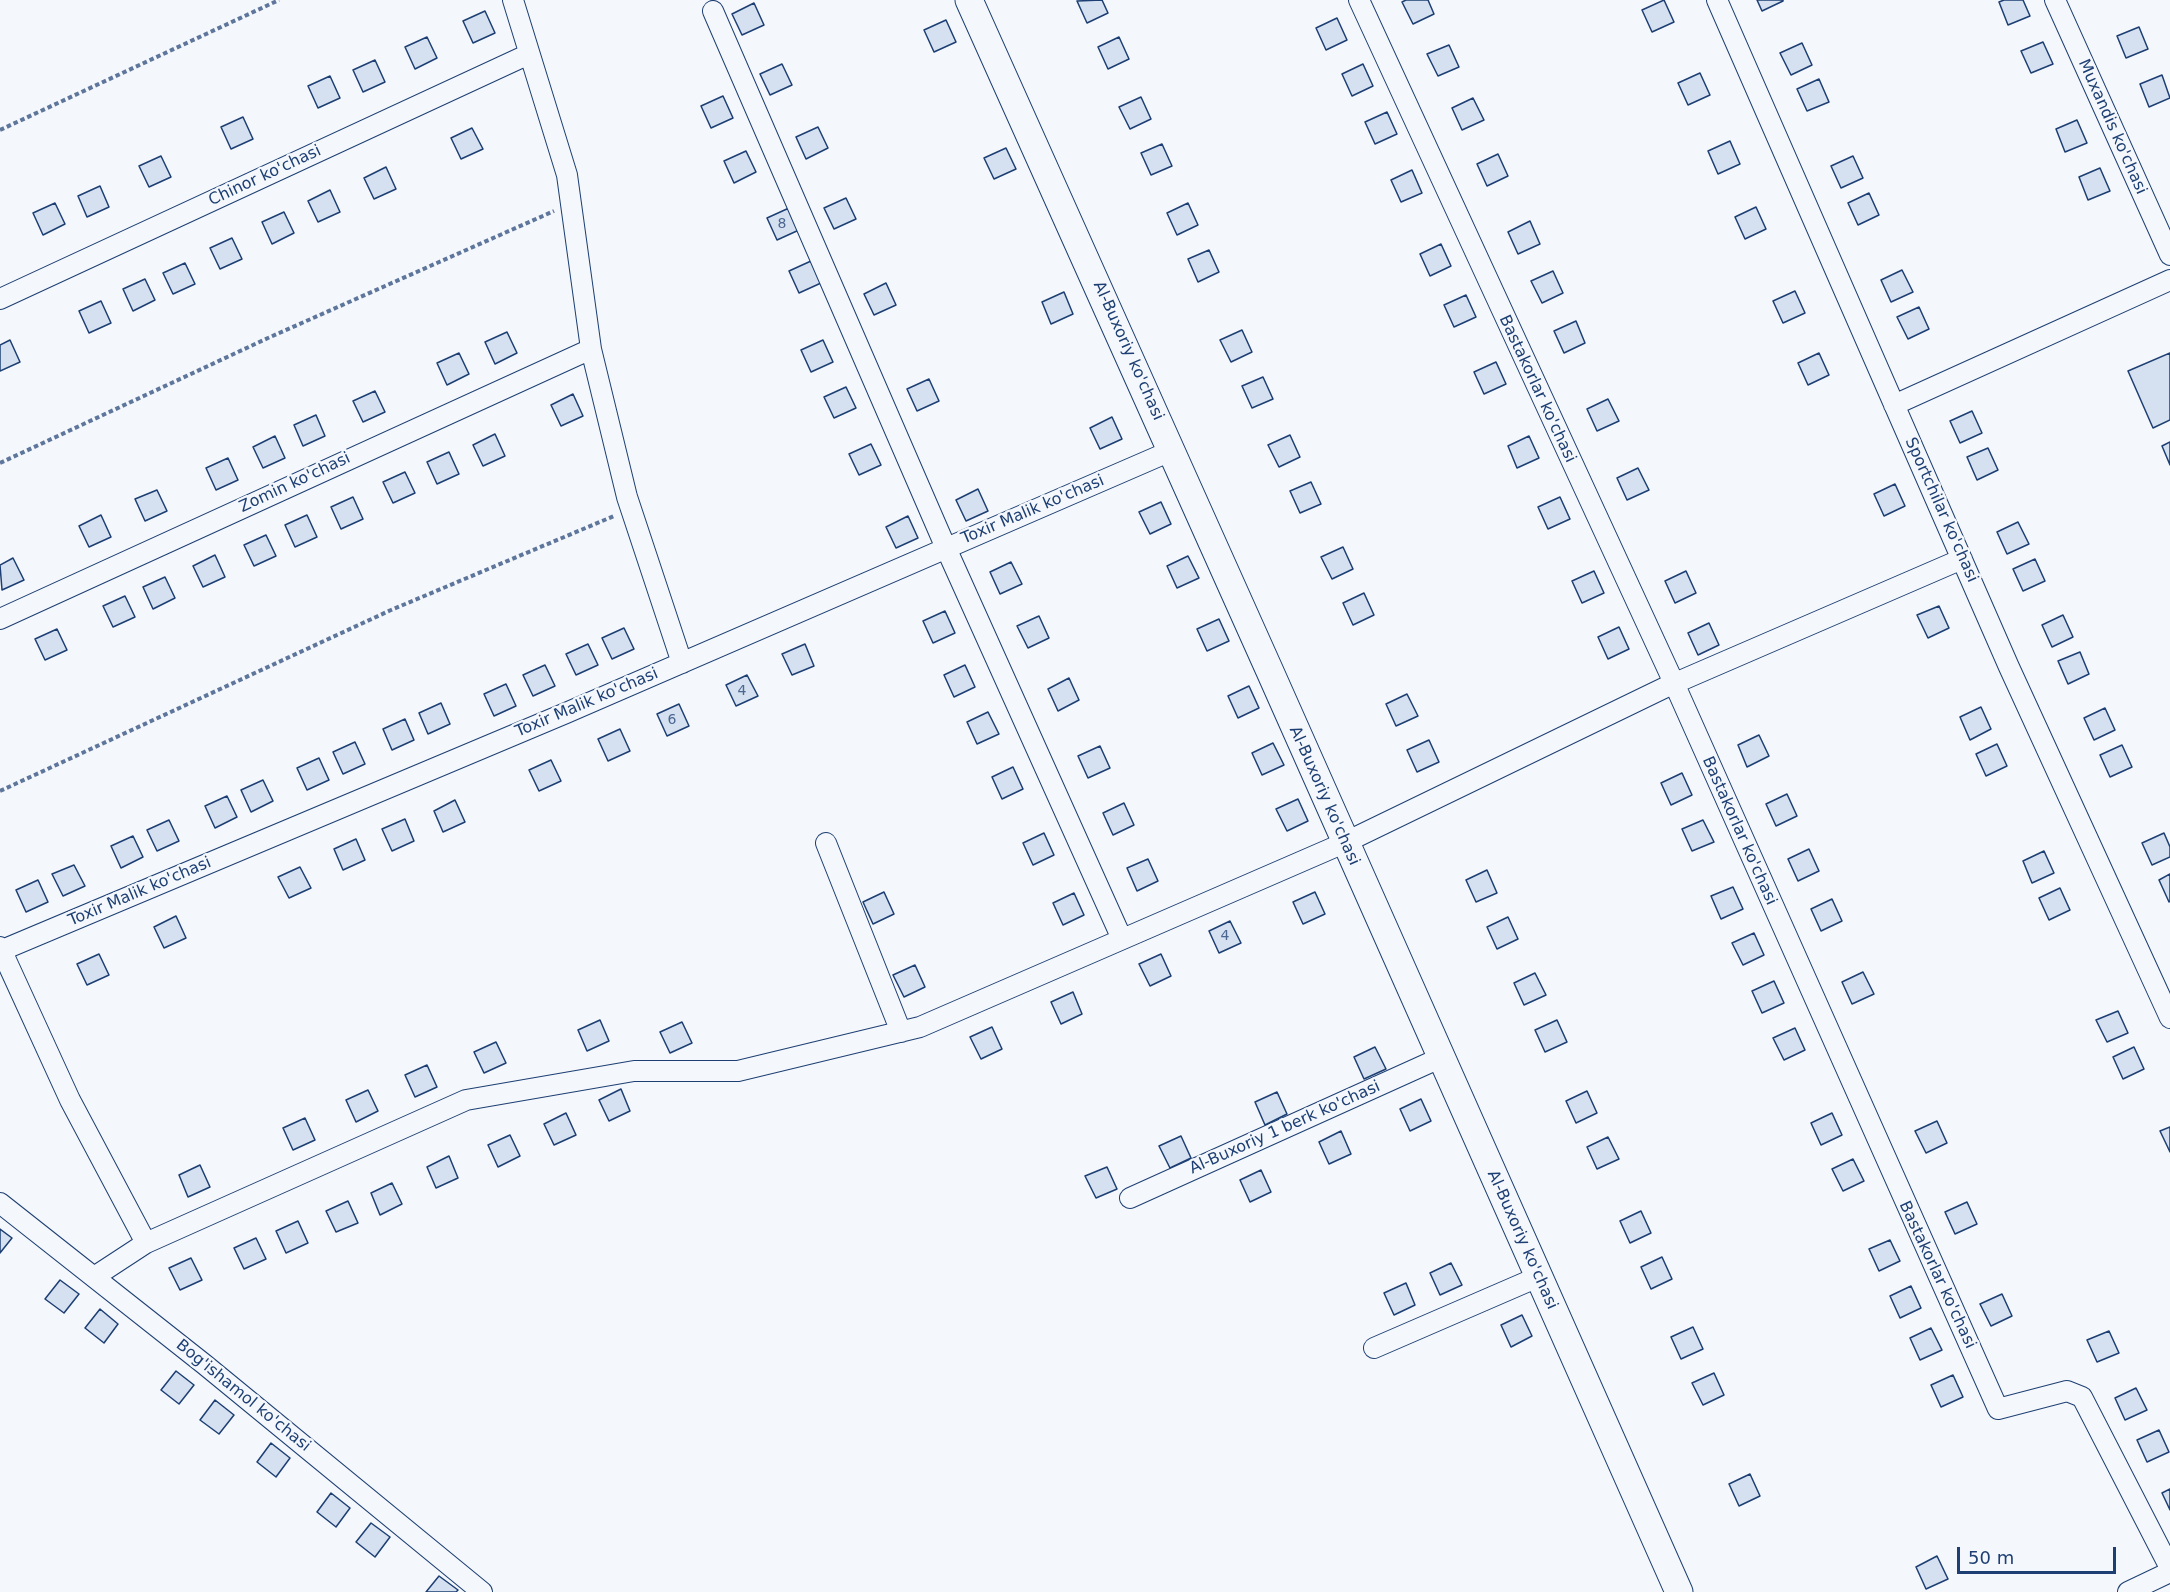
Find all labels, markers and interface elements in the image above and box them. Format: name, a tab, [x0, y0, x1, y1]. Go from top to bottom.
street label: Muxandis ko'chasi	[2074, 57, 2150, 197]
street label: Chinor ko'chasi	[206, 142, 324, 210]
house number: 8	[778, 216, 786, 232]
street label: Al-Buxoriy ko'chasi	[1089, 278, 1167, 424]
street label: Bastakorlar ko'chasi	[1494, 312, 1580, 466]
street label: Sportchilar ko'chasi	[1900, 435, 1982, 585]
street label: Zomin ko'chasi	[236, 449, 354, 517]
street label: Toxir Malik ko'chasi	[959, 471, 1107, 549]
street label: Toxir Malik ko'chasi	[513, 664, 661, 742]
house number: 4	[738, 683, 746, 699]
house number: 6	[668, 712, 676, 728]
street label: Al-Buxoriy ko'chasi	[1285, 723, 1363, 869]
street label: Bastakorlar ko'chasi	[1698, 754, 1780, 908]
street label: Toxir Malik ko'chasi	[66, 853, 214, 931]
house number: 4	[1221, 928, 1229, 944]
street label: Al-Buxoriy 1 berk ko'chasi	[1187, 1077, 1383, 1179]
street label: Al-Buxoriy ko'chasi	[1483, 1167, 1561, 1313]
street label: Bastakorlar ko'chasi	[1894, 1198, 1980, 1352]
street label: Bog'ishamol ko'chasi	[172, 1336, 314, 1456]
scale bar	[1960, 1535, 2119, 1573]
text: 50 m	[1968, 1547, 2014, 1568]

